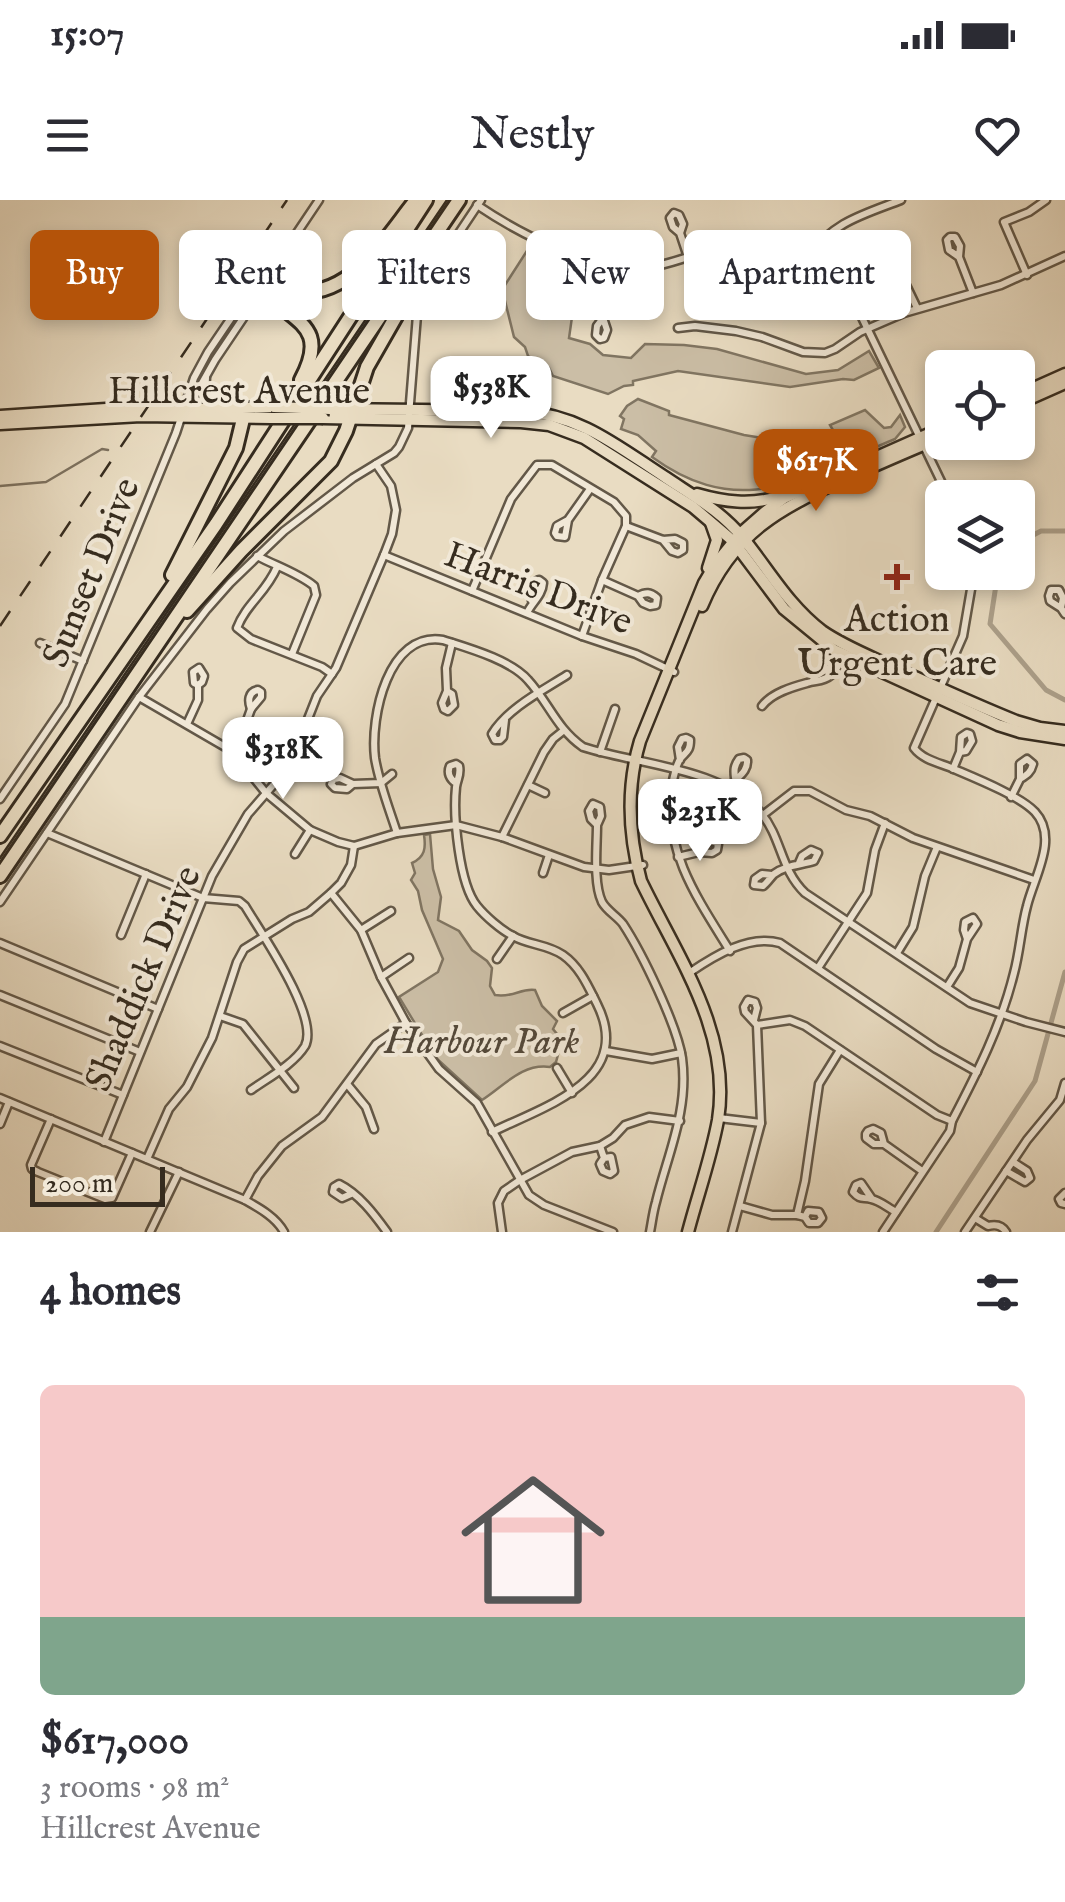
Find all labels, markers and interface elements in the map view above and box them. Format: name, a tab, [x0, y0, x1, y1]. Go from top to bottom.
text: 15:07	[50, 11, 124, 59]
text: Nestly	[471, 107, 594, 164]
icon: menu	[40, 108, 95, 163]
icon: heart	[970, 108, 1025, 163]
chip: Buy	[30, 230, 159, 320]
chip: Rent	[179, 230, 322, 320]
chip: Filters	[342, 230, 506, 320]
chip: New	[526, 230, 664, 320]
chip: Apartment	[684, 230, 911, 320]
map controls	[925, 350, 1035, 590]
button: locate	[925, 350, 1035, 460]
pin: $538K	[421, 356, 561, 441]
text: $538K	[453, 368, 529, 409]
street label: Hillcrest Avenue	[108, 369, 370, 417]
pin: $617K	[746, 429, 886, 514]
text: $617K	[775, 441, 857, 482]
street label: Sunset Drive	[33, 471, 153, 675]
button: layers	[925, 480, 1035, 590]
street label: Harris Drive	[437, 532, 639, 648]
marker: Action Urgent Care	[884, 564, 910, 590]
place label: Action Urgent Care	[797, 597, 997, 689]
pin: $318K	[213, 717, 353, 802]
text: $318K	[244, 729, 322, 770]
pin: $231K	[630, 779, 770, 864]
text: $231K	[660, 791, 740, 832]
street label: Shaddick Drive	[76, 859, 214, 1099]
park label: Harbour Park	[384, 1019, 579, 1067]
scale bar	[30, 1162, 165, 1206]
text: 200 m	[45, 1167, 113, 1202]
icon: filters	[970, 1265, 1025, 1320]
text: 4 homes	[40, 1266, 181, 1319]
icon: home	[443, 1450, 623, 1630]
text: $617,000	[40, 1715, 189, 1768]
text: 3 rooms · 98 m²	[40, 1768, 229, 1809]
text: Hillcrest Avenue	[40, 1809, 261, 1850]

